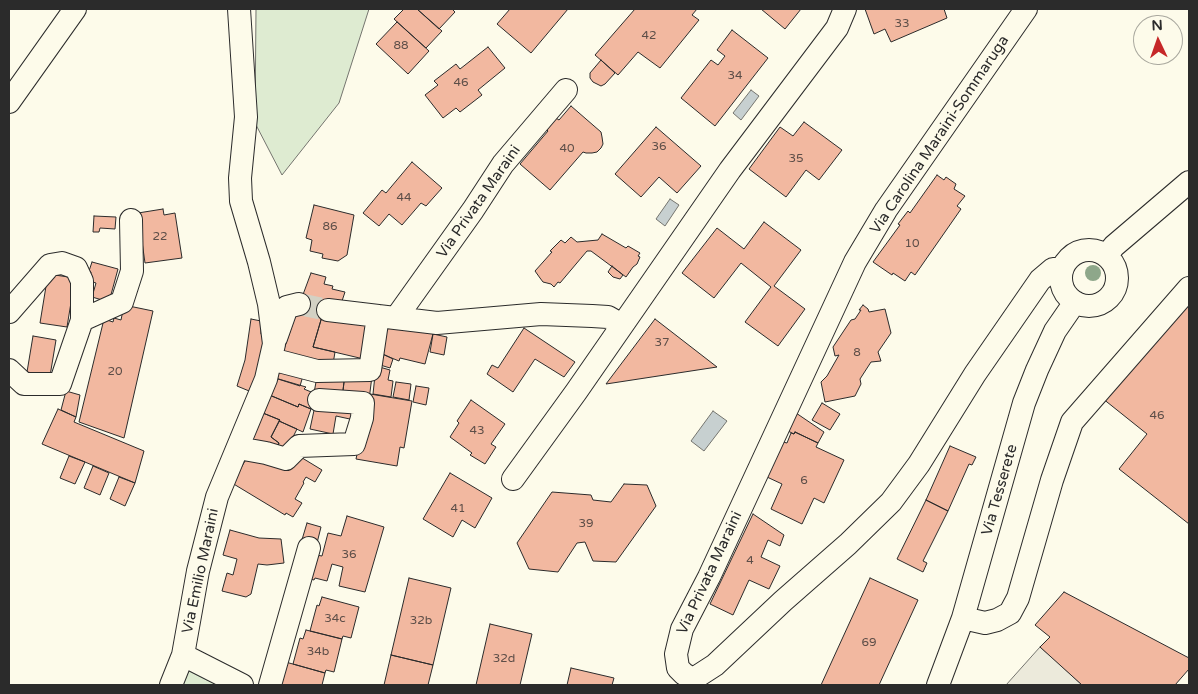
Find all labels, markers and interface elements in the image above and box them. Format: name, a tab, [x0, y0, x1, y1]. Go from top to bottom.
north arrow	[1133, 15, 1183, 65]
house number: 33	[894, 17, 910, 31]
text: N	[1151, 17, 1163, 34]
house number: 42	[641, 29, 657, 43]
street label: Via Carolina Maraini-Sommaruga	[867, 32, 1013, 238]
house number: 88	[393, 39, 409, 53]
house number: 34	[727, 69, 743, 83]
house number: 46	[453, 76, 469, 90]
house number: 36	[651, 140, 667, 154]
street label: Via Privata Maraini	[433, 142, 525, 262]
house number: 40	[559, 142, 575, 156]
house number: 35	[788, 152, 804, 166]
house number: 44	[396, 191, 412, 205]
house number: 86	[322, 220, 338, 234]
house number: 22	[152, 230, 168, 244]
house number: 10	[904, 237, 920, 251]
house number: 37	[654, 336, 670, 350]
house number: 8	[853, 346, 861, 360]
house number: 20	[107, 365, 123, 379]
house number: 46	[1149, 409, 1165, 423]
house number: 43	[469, 424, 485, 438]
street label: Via Tesserete	[978, 442, 1022, 538]
house number: 6	[800, 474, 808, 488]
house number: 41	[450, 502, 466, 516]
street label: Via Emilio Maraini	[179, 507, 223, 635]
street label: Via Privata Maraini	[674, 509, 746, 637]
house number: 39	[578, 517, 594, 531]
house number: 36	[341, 548, 357, 562]
house number: 4	[746, 554, 754, 568]
house number: 34c	[324, 612, 346, 626]
house number: 32b	[410, 614, 432, 628]
house number: 69	[861, 636, 877, 650]
house number: 34b	[307, 645, 329, 659]
house number: 32d	[493, 652, 515, 666]

